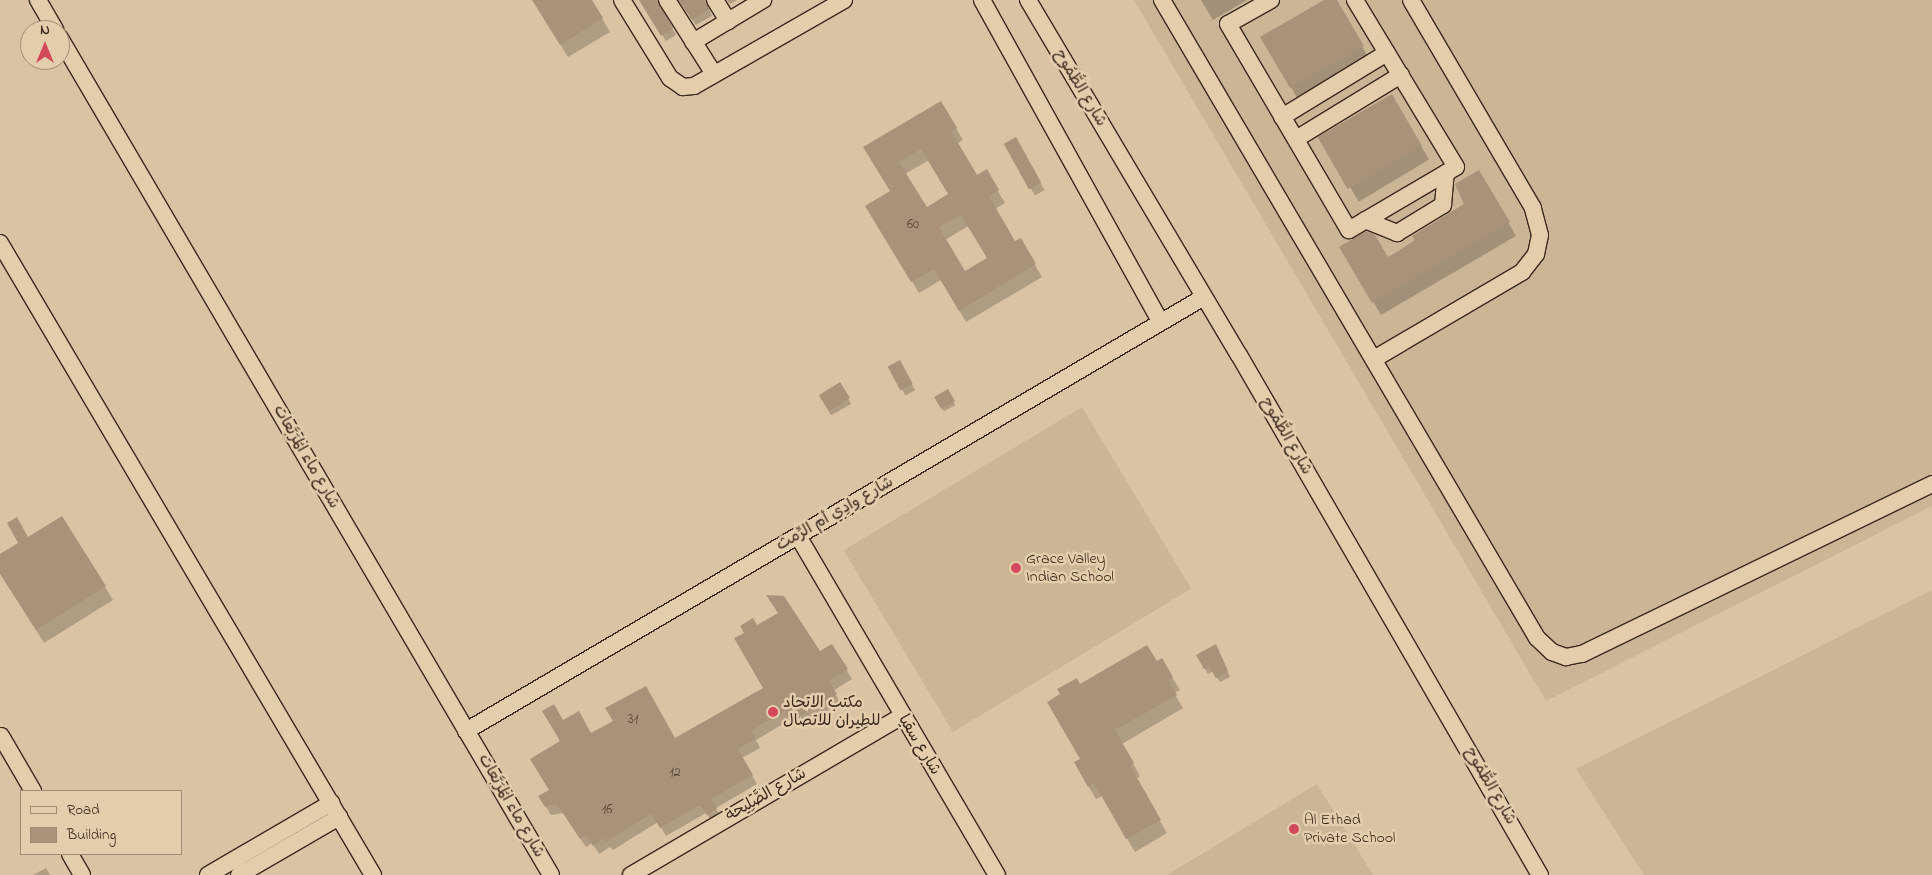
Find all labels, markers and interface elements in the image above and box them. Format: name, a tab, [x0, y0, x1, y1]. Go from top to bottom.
north arrow	[20, 20, 70, 70]
text: N	[40, 20, 50, 41]
street label: شارع الطُّمُوح	[1049, 46, 1111, 130]
house number: 60	[907, 217, 919, 233]
street label: شارع الطُّمُوح	[1256, 394, 1316, 478]
street label: شارع ماء المُرَبَّعات	[269, 402, 343, 512]
street label: شارع وادِي أم الرِّمث	[773, 473, 897, 555]
place label: Grace Valley Indian School	[1026, 549, 1114, 587]
marker: Grace Valley Indian School	[1010, 562, 1022, 574]
place label: مكتب الاتحاد للطيران للاتصال	[783, 693, 881, 731]
marker: مكتب الاتحاد للطيران للاتصال	[767, 706, 779, 718]
street label: شارع سقيا	[893, 711, 945, 779]
house number: 31	[628, 712, 638, 728]
street label: شارع الطُّمُوح	[1460, 744, 1520, 828]
street label: شارع ماء المُرَبَّعات	[474, 751, 548, 861]
street label: شارع الصَّلِيحة	[722, 764, 810, 826]
house number: 12	[669, 765, 681, 781]
legend	[20, 790, 182, 855]
text: Road	[67, 799, 100, 821]
house number: 16	[602, 802, 612, 818]
place label: Al Ethad Private School	[1304, 810, 1395, 848]
marker: Al Ethad Private School	[1288, 823, 1300, 835]
text: Building	[67, 824, 116, 846]

